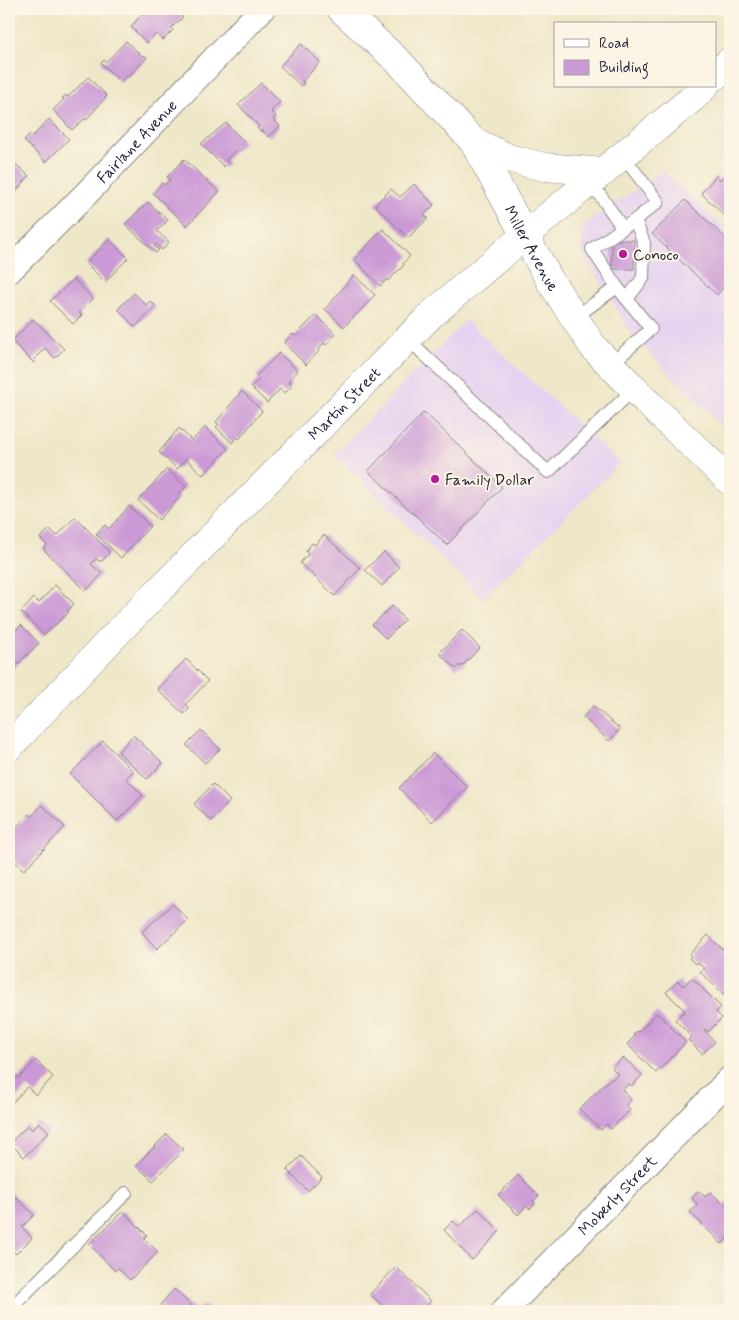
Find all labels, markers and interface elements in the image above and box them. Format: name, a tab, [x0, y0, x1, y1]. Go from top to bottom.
legend	[554, 22, 716, 88]
text: Road	[599, 34, 629, 54]
text: Building	[599, 58, 649, 79]
street label: Fairlane Avenue	[93, 96, 182, 188]
street label: Miller Avenue	[498, 202, 564, 296]
place label: Conoco	[633, 245, 679, 266]
marker: Conoco	[617, 248, 629, 260]
street label: Martin Street	[304, 363, 386, 445]
place label: Family Dollar	[445, 470, 534, 491]
marker: Family Dollar	[429, 473, 441, 485]
street label: Moberly Street	[574, 1151, 663, 1241]

